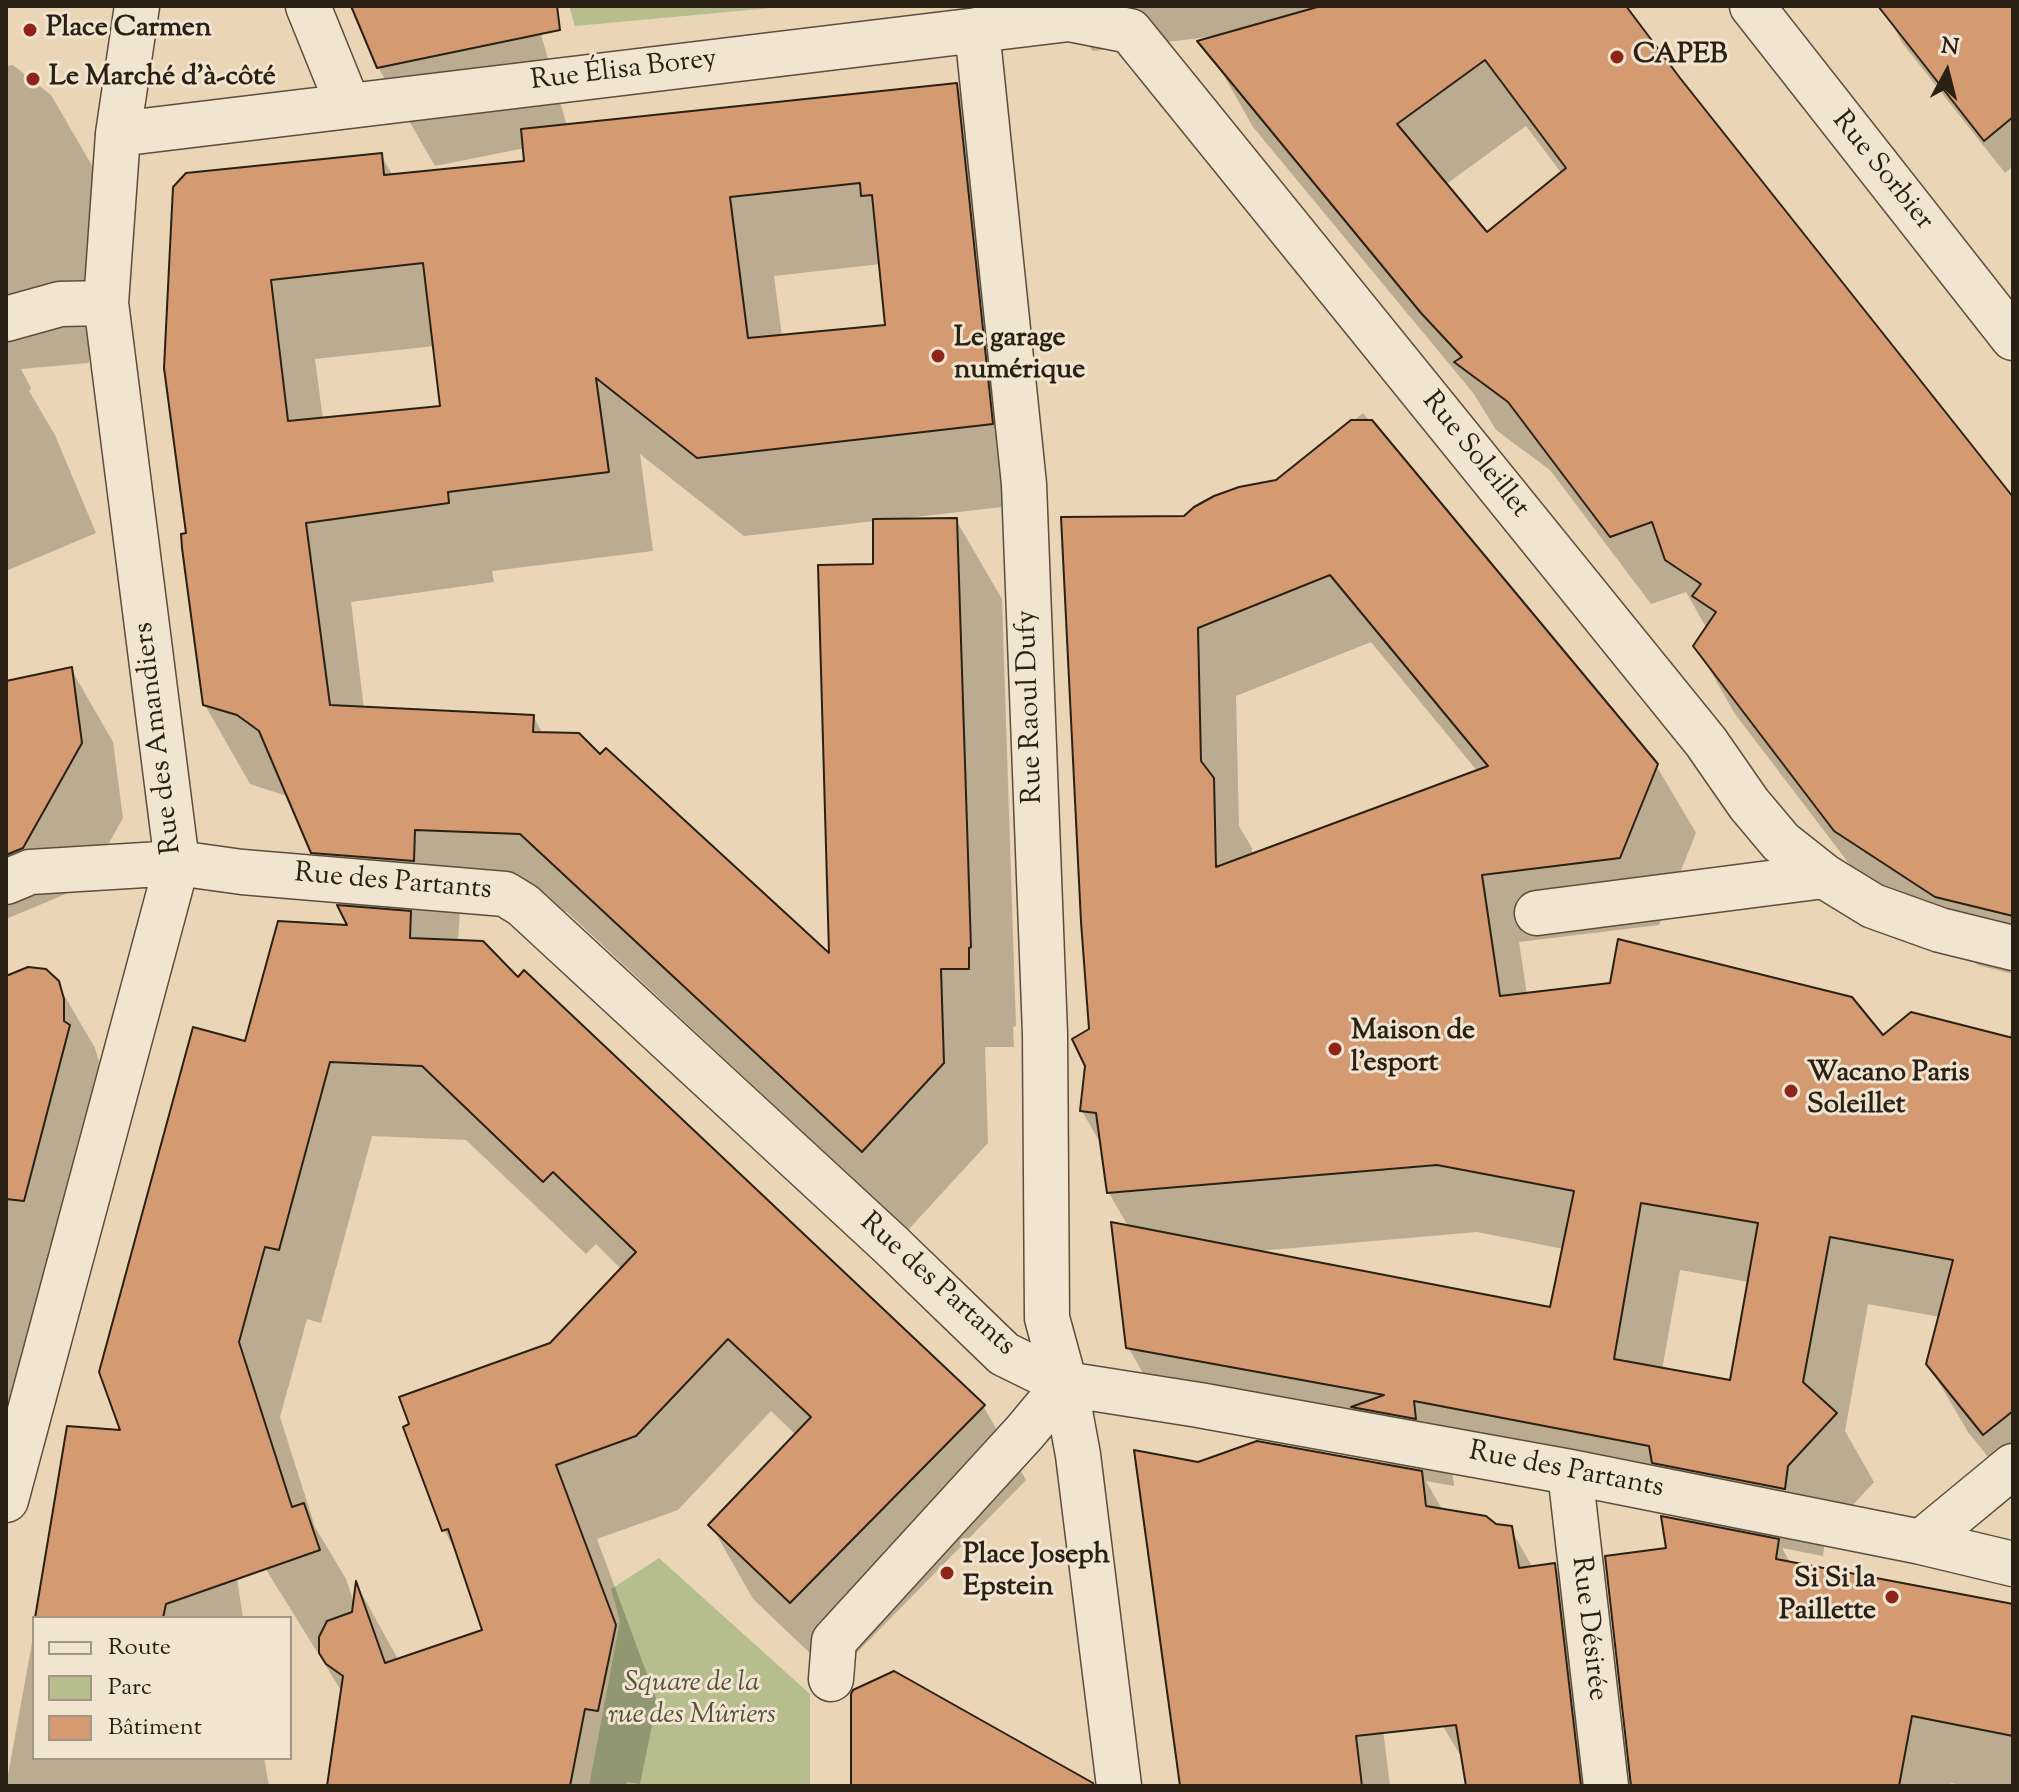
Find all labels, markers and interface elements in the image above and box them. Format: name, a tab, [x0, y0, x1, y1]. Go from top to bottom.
place label: Place Carmen	[46, 13, 211, 47]
marker: Place Carmen	[21, 21, 39, 39]
text: N	[1939, 31, 1961, 65]
north arrow	[1907, 32, 1987, 112]
place label: CAPEB	[1633, 40, 1727, 74]
street label: Rue Élisa Borey	[529, 44, 719, 100]
marker: CAPEB	[1608, 48, 1626, 66]
place label: Le Marché d'à-côté	[49, 62, 276, 96]
marker: Le Marché d'à-côté	[24, 70, 42, 88]
street label: Rue Sorbier	[1823, 106, 1939, 238]
place label: Le garage numérique	[954, 323, 1085, 389]
marker: Le garage numérique	[929, 347, 947, 365]
street label: Rue Soleillet	[1413, 386, 1535, 526]
street label: Rue Raoul Dufy	[1012, 609, 1052, 805]
street label: Rue des Amandiers	[129, 620, 191, 856]
street label: Rue des Partants	[293, 859, 493, 909]
place label: Maison de l'esport	[1351, 1016, 1475, 1082]
marker: Maison de l'esport	[1326, 1040, 1344, 1058]
place label: Wacano Paris Soleillet	[1807, 1058, 1969, 1124]
marker: Wacano Paris Soleillet	[1782, 1082, 1800, 1100]
street label: Rue des Partants	[851, 1207, 1021, 1365]
street label: Rue des Partants	[1466, 1437, 1666, 1507]
place label: Place Joseph Epstein	[963, 1540, 1110, 1606]
street label: Rue Désirée	[1561, 1555, 1613, 1703]
marker: Place Joseph Epstein	[938, 1564, 956, 1582]
place label: Si Si la Paillette	[1779, 1564, 1876, 1630]
marker: Si Si la Paillette	[1883, 1588, 1901, 1606]
legend	[32, 1616, 292, 1760]
text: Route	[108, 1631, 171, 1665]
park label: Square de la rue des Mûriers	[608, 1668, 776, 1734]
text: Parc	[108, 1671, 152, 1705]
text: Bâtiment	[108, 1711, 202, 1745]

